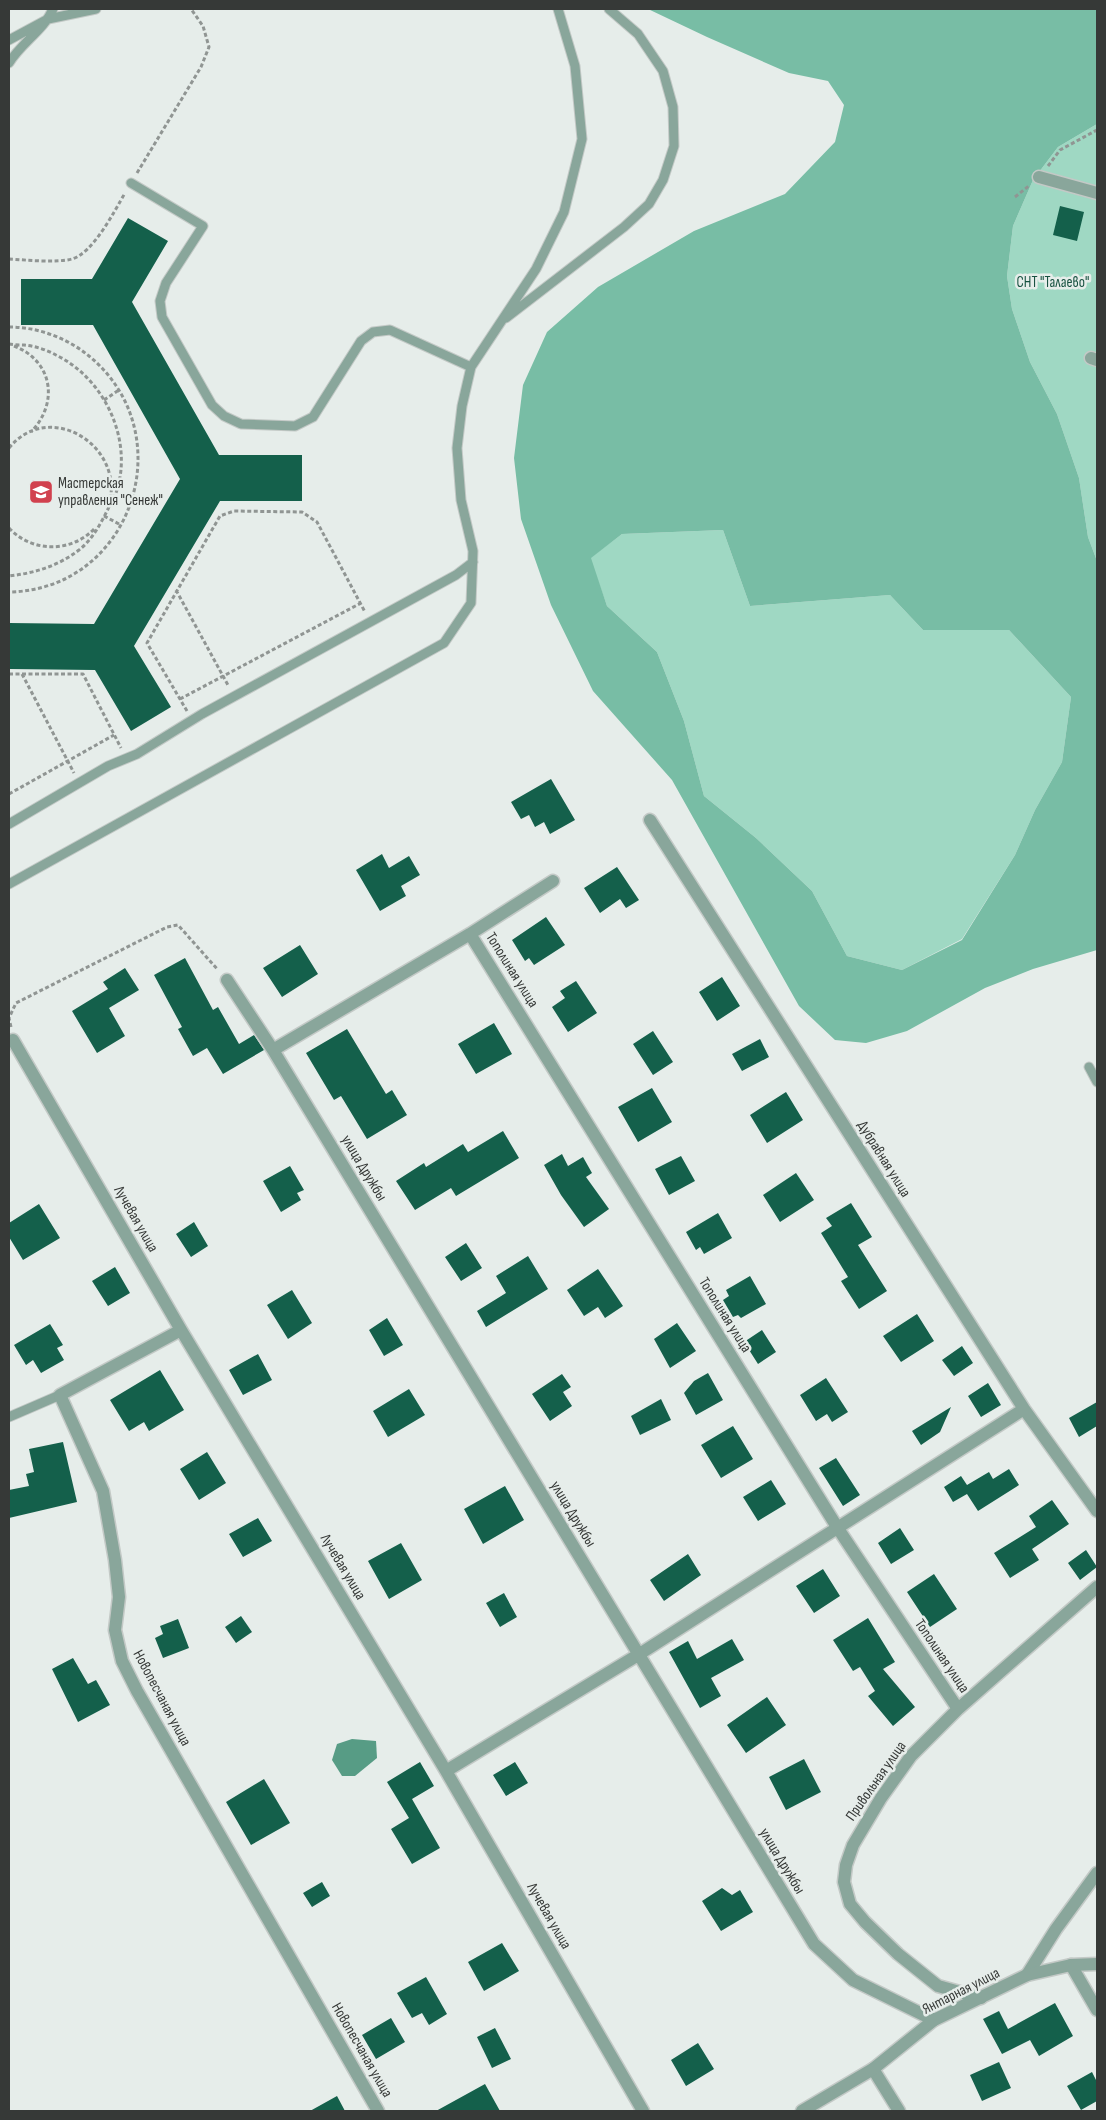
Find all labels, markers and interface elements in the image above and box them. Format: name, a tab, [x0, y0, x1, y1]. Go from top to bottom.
park label: СНТ "Талаево"	[1017, 273, 1089, 292]
place label: Мастерская управления "Сенеж"	[58, 474, 163, 510]
school or university icon: Мастерская управления "Сенеж"	[28, 479, 54, 505]
street label: Тополиная улица	[481, 929, 543, 1011]
street label: Дубравная улица	[853, 1117, 915, 1201]
street label: улица Дружбы	[337, 1132, 391, 1204]
street label: Лучевая улица	[109, 1182, 163, 1256]
street label: Тополиная улица	[694, 1274, 756, 1356]
street label: улица Дружбы	[546, 1478, 600, 1550]
street label: Лучевая улица	[315, 1530, 370, 1604]
street label: Тополиная улица	[910, 1615, 974, 1697]
street label: Новопесчаная улица	[129, 1647, 195, 1750]
street label: Привольная улица	[841, 1737, 911, 1825]
street label: улица Дружбы	[755, 1825, 809, 1897]
street label: Лучевая улица	[522, 1879, 576, 1953]
street label: Янтарная улица	[919, 1963, 1003, 2019]
street label: Новопесчаная улица	[327, 1999, 397, 2101]

